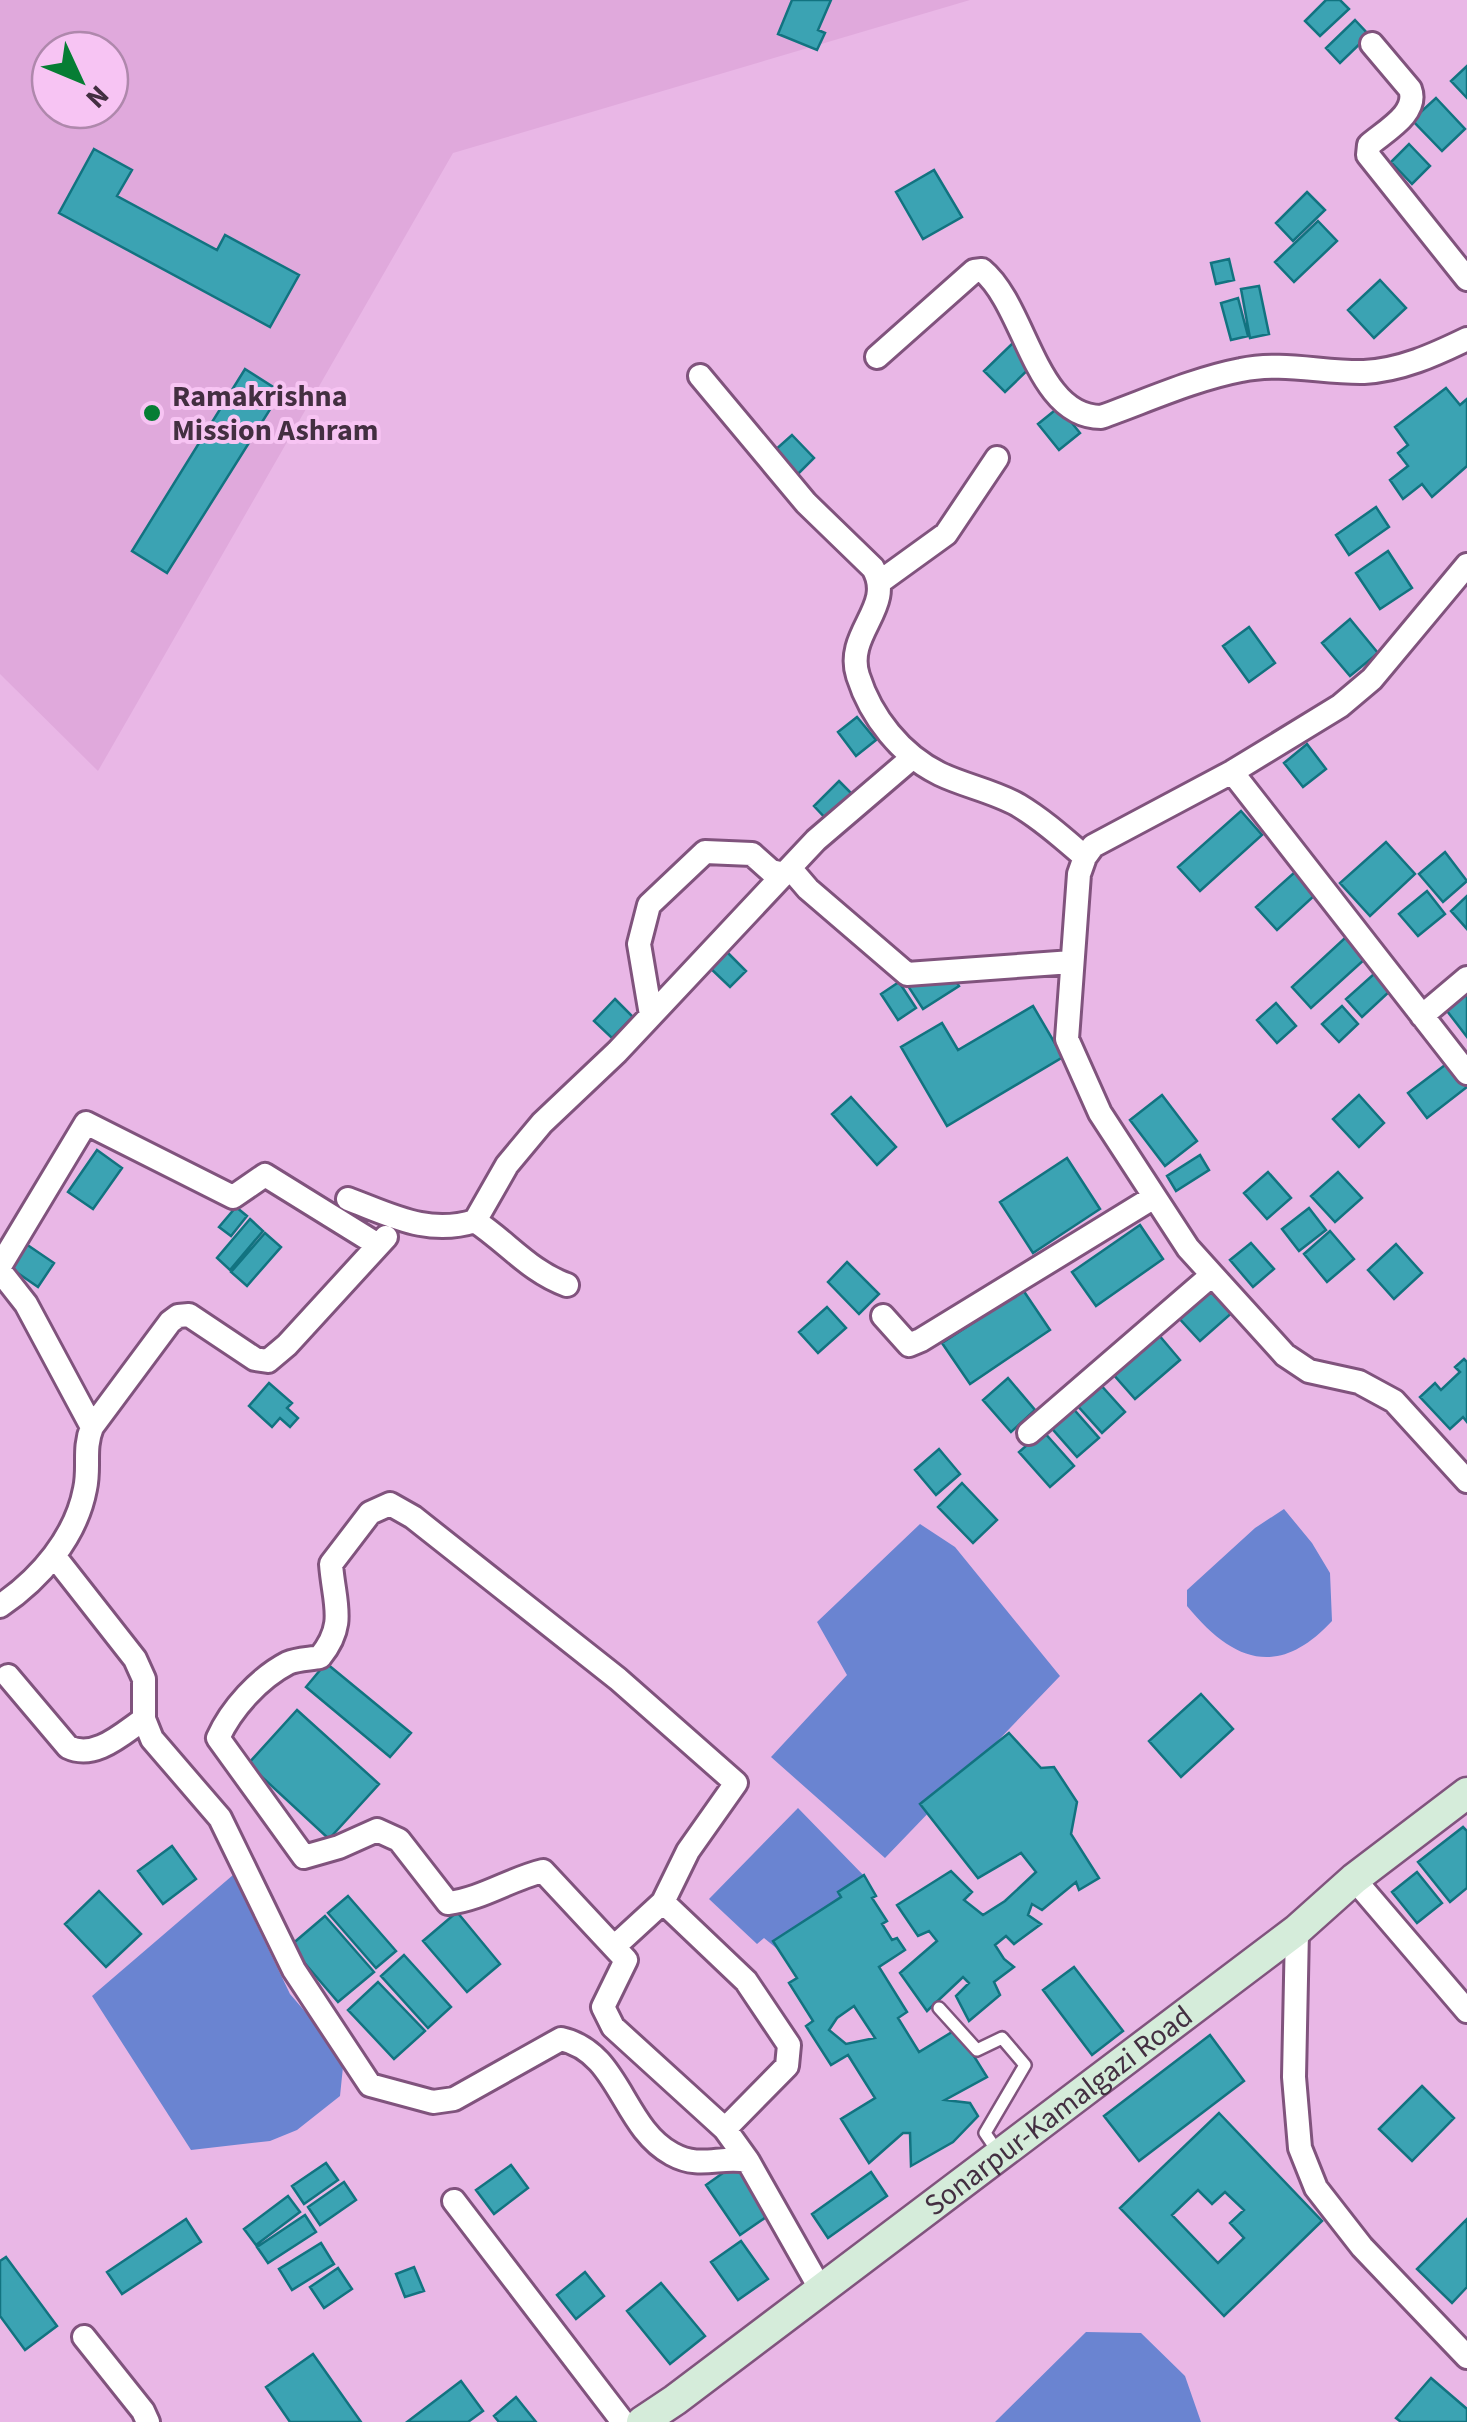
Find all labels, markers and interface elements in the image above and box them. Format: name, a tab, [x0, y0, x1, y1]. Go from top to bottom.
north arrow	[30, 30, 130, 130]
text: N	[76, 76, 118, 117]
place label: Ramakrishna Mission Ashram	[172, 375, 378, 452]
marker: Ramakrishna Mission Ashram	[141, 402, 163, 424]
street label: Sonarpur-Kamalgazi Road	[915, 1995, 1202, 2226]

